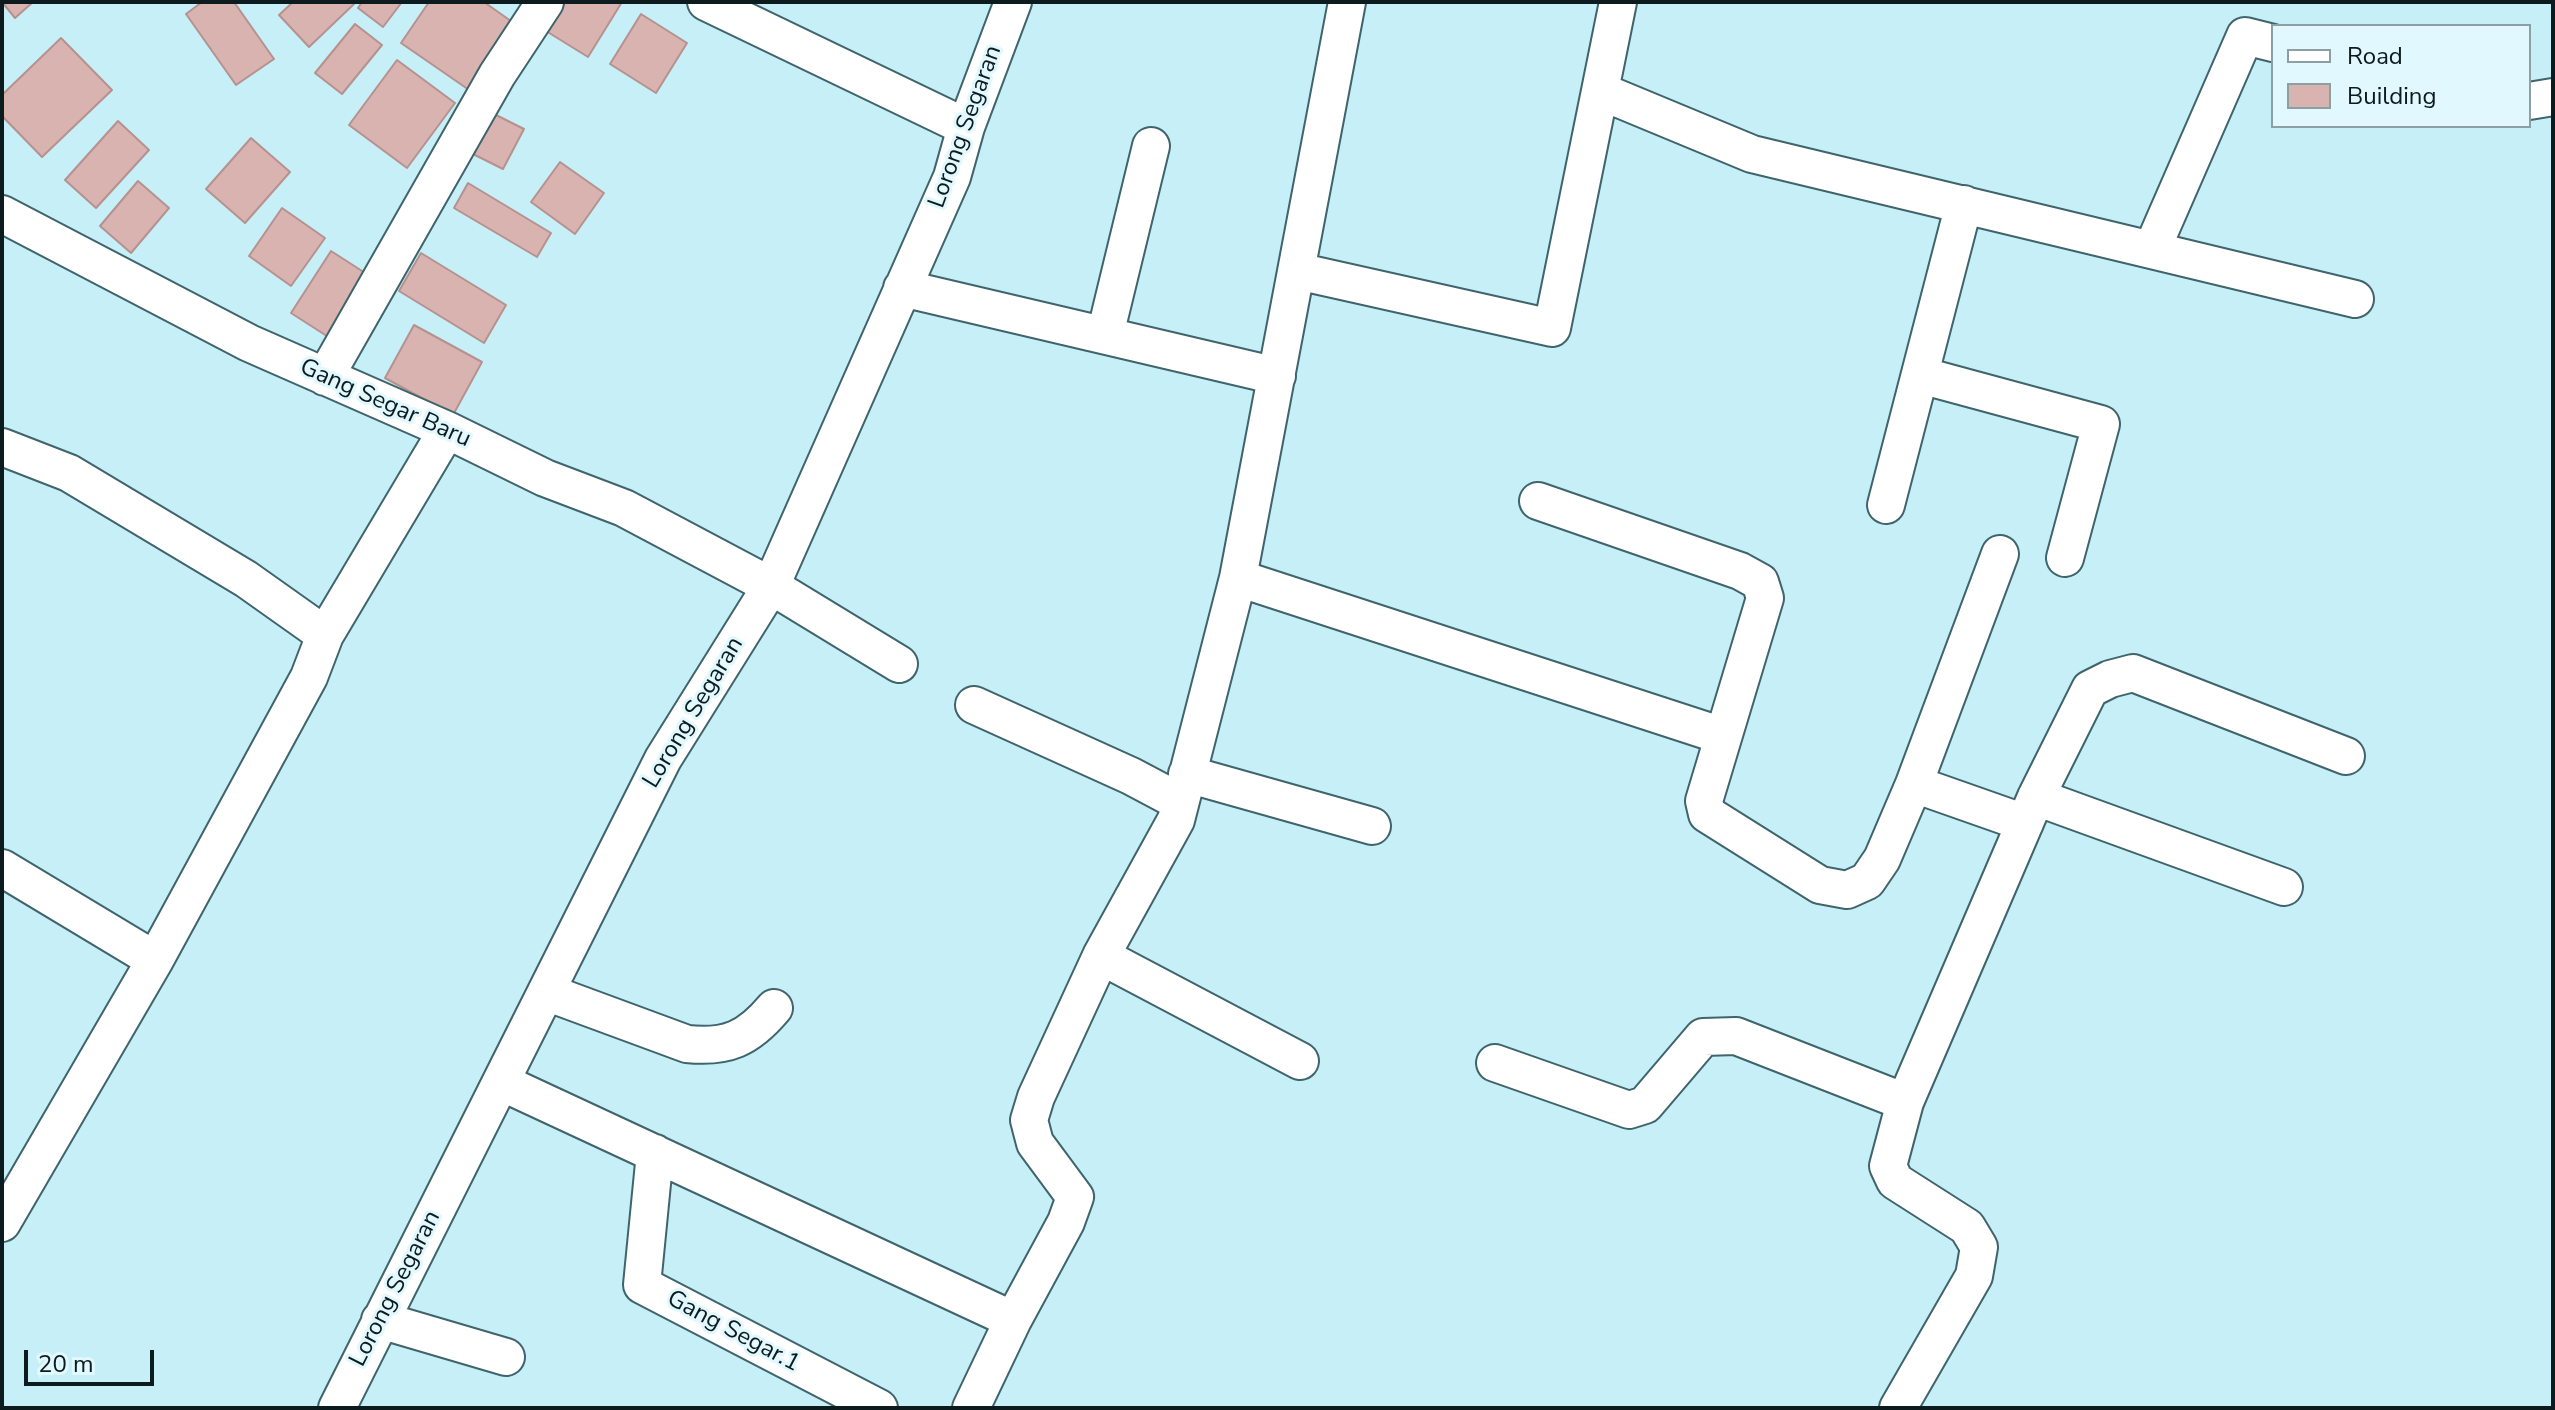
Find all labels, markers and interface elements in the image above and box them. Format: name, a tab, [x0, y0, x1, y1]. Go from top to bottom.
legend	[2271, 24, 2531, 128]
text: Road	[2347, 40, 2403, 72]
street label: Lorong Segaran	[923, 42, 1009, 212]
text: Building	[2347, 80, 2437, 112]
street label: Gang Segar Baru	[295, 353, 475, 455]
street label: Lorong Segaran	[638, 632, 750, 794]
street label: Lorong Segaran	[344, 1206, 448, 1372]
street label: Gang Segar.1	[662, 1285, 804, 1379]
scale bar	[28, 1334, 158, 1384]
text: 20 m	[38, 1348, 94, 1380]

